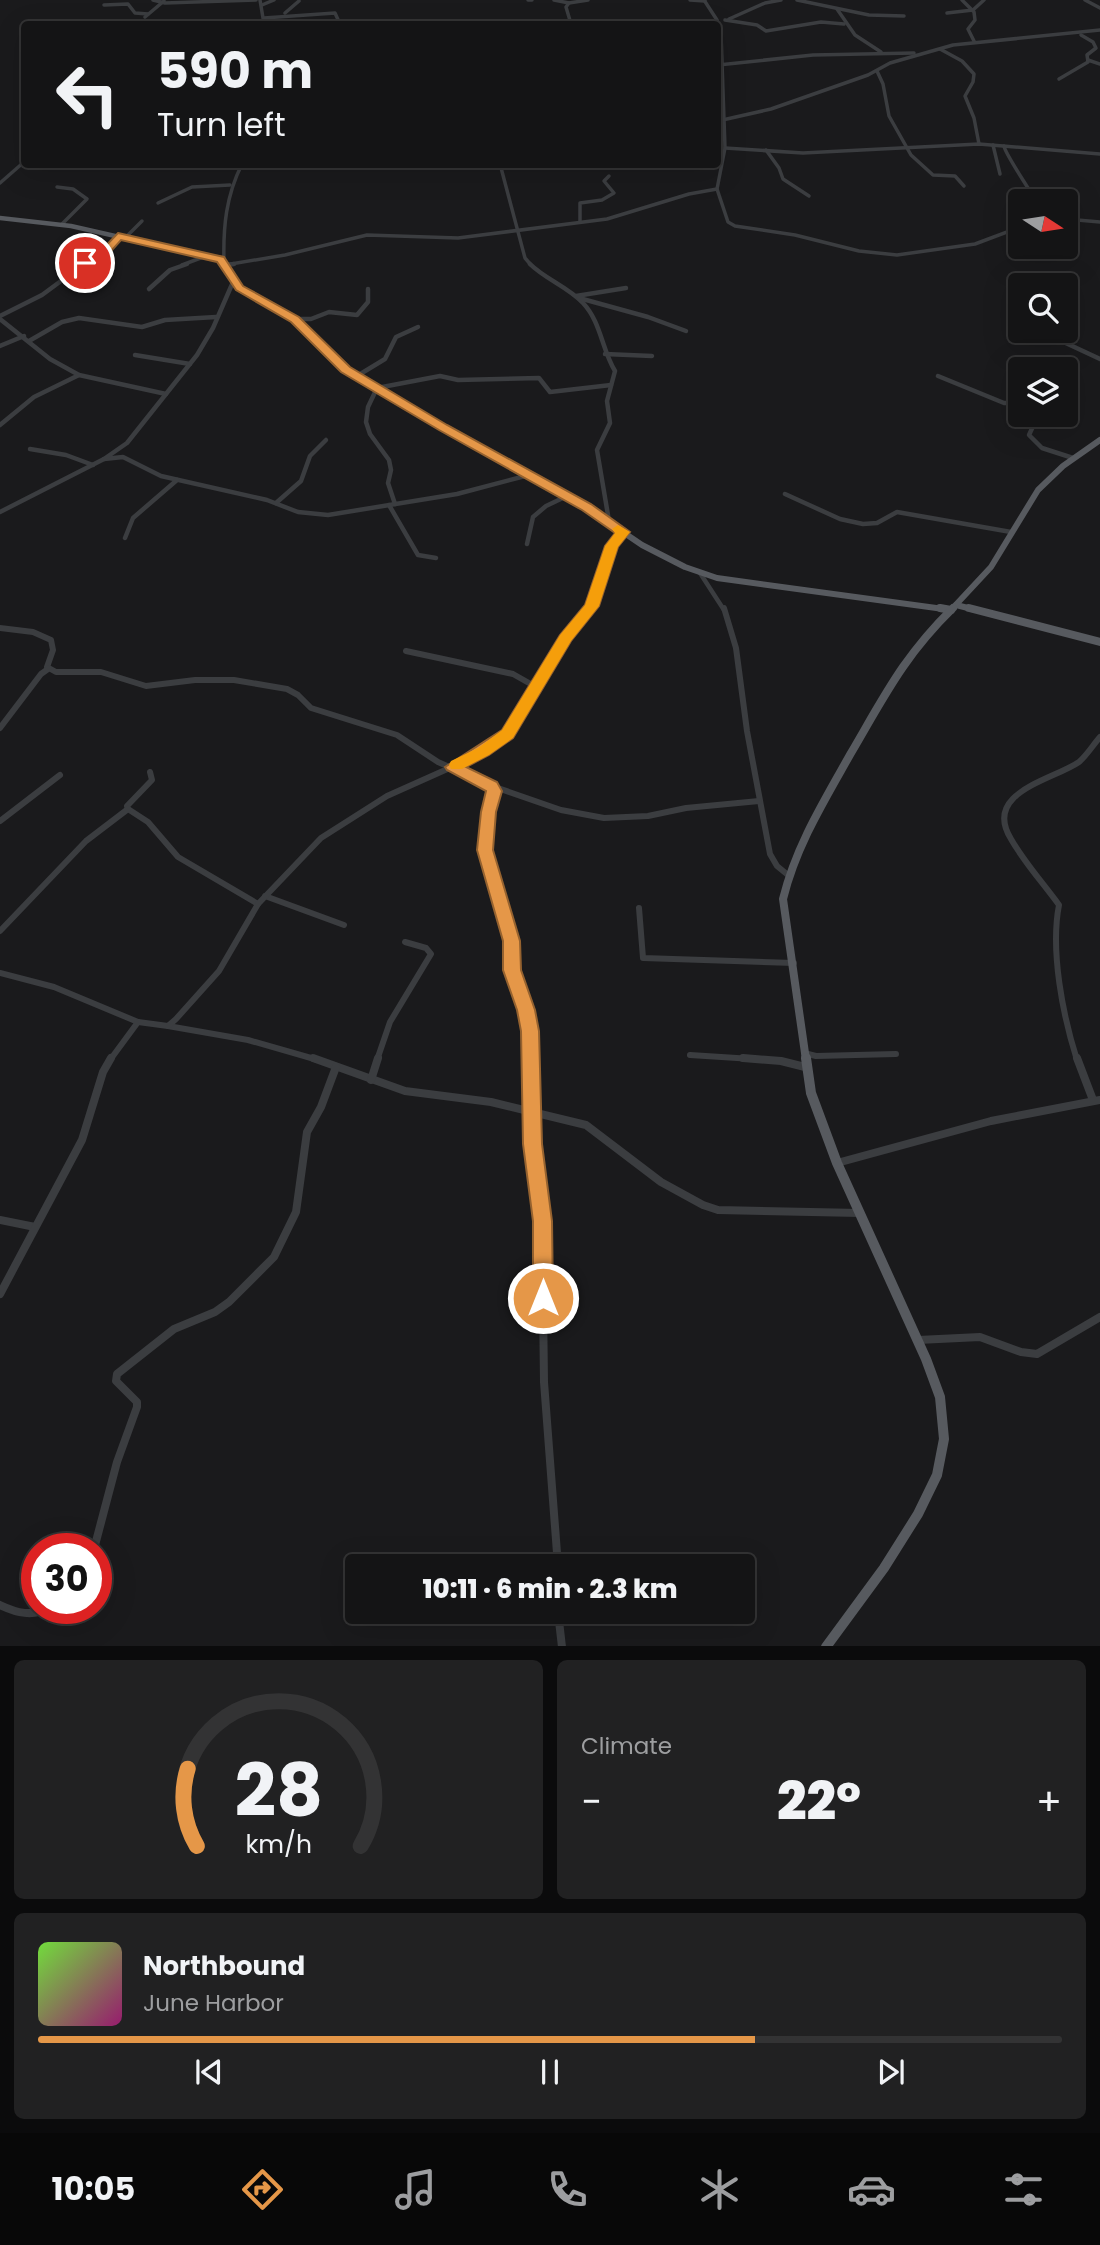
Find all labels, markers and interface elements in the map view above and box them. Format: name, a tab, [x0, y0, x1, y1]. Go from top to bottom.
text: 590 m	[157, 37, 313, 105]
icon: left	[42, 49, 133, 140]
text: Turn left	[157, 102, 286, 147]
north arrow	[1008, 189, 1078, 259]
map controls	[1008, 189, 1078, 427]
pin	[55, 233, 115, 293]
icon: arrive	[66, 244, 104, 282]
button: search	[1008, 273, 1078, 343]
button: layers	[1008, 357, 1078, 427]
position arrow	[506, 1261, 580, 1335]
speed limit sign: 30	[21, 1533, 112, 1624]
text: 10:11 · 6 min · 2.3 km	[423, 1571, 677, 1607]
text: Climate	[581, 1730, 672, 1762]
text: 28	[234, 1740, 323, 1841]
text: 22°	[777, 1765, 861, 1838]
text: −	[581, 1775, 602, 1828]
text: +	[1036, 1775, 1062, 1828]
text: km/h	[245, 1826, 312, 1861]
text: Northbound	[143, 1948, 305, 1984]
text: June Harbor	[143, 1987, 284, 2019]
icon: previous	[190, 2053, 228, 2091]
icon: pause	[531, 2053, 569, 2091]
icon: next	[872, 2053, 910, 2091]
icon: directions	[238, 2165, 287, 2214]
icon: music	[391, 2165, 440, 2214]
icon: phone	[543, 2165, 592, 2214]
icon: climate	[695, 2165, 744, 2214]
icon: car	[847, 2165, 896, 2214]
icon: filters	[999, 2165, 1048, 2214]
text: 10:05	[52, 2166, 135, 2211]

